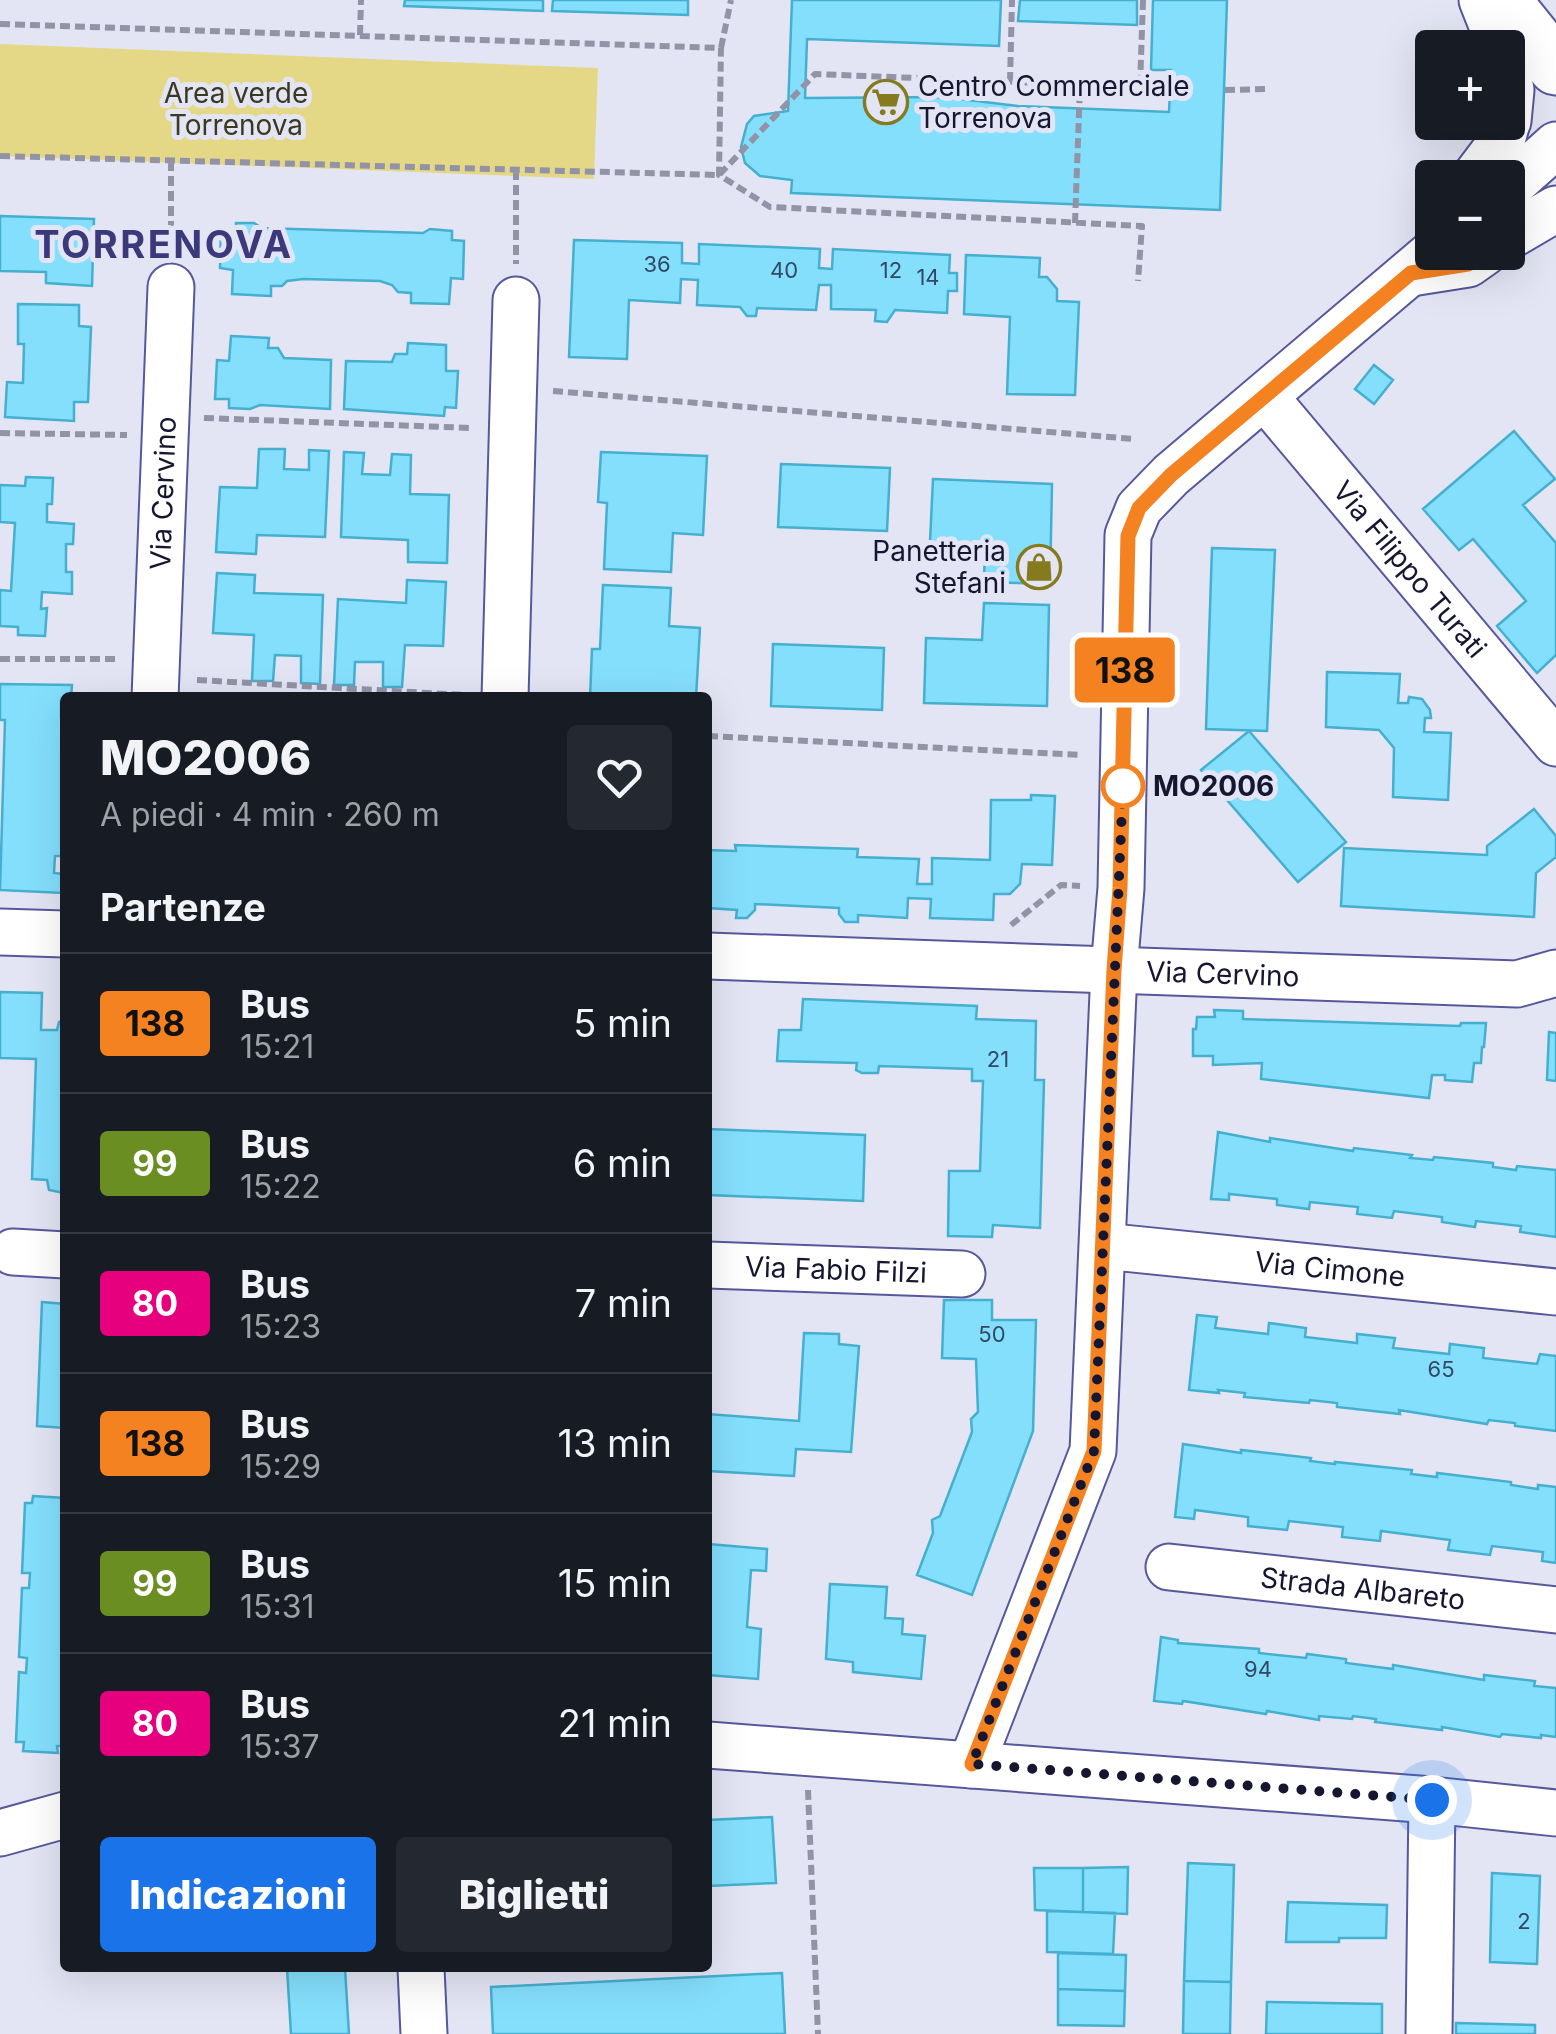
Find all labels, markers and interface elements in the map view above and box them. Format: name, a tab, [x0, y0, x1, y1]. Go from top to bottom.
map controls	[1415, 30, 1525, 270]
button: +	[1415, 30, 1525, 140]
place label: Centro Commerciale Torrenova	[918, 69, 1190, 135]
park label: Area verde Torrenova	[164, 76, 308, 142]
supermarket icon: Centro Commerciale Torrenova	[863, 79, 909, 125]
button: −	[1415, 160, 1525, 270]
district label: TORRENOVA	[34, 221, 294, 267]
house number: 36	[643, 251, 671, 277]
house number: 40	[770, 257, 798, 283]
house number: 12	[880, 257, 902, 283]
house number: 14	[916, 264, 940, 290]
street label: Via Cervino	[143, 416, 183, 570]
street label: Via Filippo Turati	[1326, 474, 1494, 664]
place label: Panetteria Stefani	[872, 534, 1006, 600]
shop icon: Panetteria Stefani	[1016, 544, 1062, 590]
line badge: 138	[1068, 638, 1182, 702]
text: 138	[1095, 649, 1155, 691]
button: heart	[567, 725, 672, 830]
text: MO2006	[100, 728, 311, 787]
marker: MO2006	[1102, 765, 1144, 807]
place label: MO2006	[1153, 769, 1274, 803]
text: A piedi · 4 min · 260 m	[100, 795, 440, 834]
text: Partenze	[100, 884, 266, 930]
street label: Via Cervino	[1145, 954, 1300, 993]
text: Bus	[240, 981, 310, 1027]
text: 5 min	[573, 1000, 672, 1046]
text: 138	[125, 1002, 185, 1044]
text: 15:21	[240, 1027, 314, 1066]
house number: 21	[987, 1046, 1009, 1072]
text: Bus	[240, 1121, 310, 1167]
text: 6 min	[573, 1140, 672, 1186]
text: 99	[132, 1142, 178, 1184]
text: 15:22	[240, 1167, 321, 1206]
street label: Via Cimone	[1253, 1244, 1407, 1294]
street label: Via Fabio Filzi	[744, 1249, 928, 1290]
text: Bus	[240, 1261, 310, 1307]
text: 7 min	[575, 1280, 672, 1326]
text: 80	[132, 1282, 178, 1324]
text: 15:23	[240, 1307, 321, 1346]
house number: 50	[978, 1321, 1006, 1347]
house number: 65	[1427, 1356, 1455, 1382]
text: Bus	[240, 1401, 310, 1447]
text: 13 min	[557, 1420, 672, 1466]
text: 138	[125, 1422, 185, 1464]
text: 15:29	[240, 1447, 321, 1486]
text: Bus	[240, 1541, 310, 1587]
text: 15 min	[558, 1560, 672, 1606]
street label: Strada Albareto	[1259, 1560, 1467, 1617]
text: 99	[132, 1562, 178, 1604]
text: 15:31	[240, 1587, 314, 1626]
house number: 94	[1244, 1656, 1272, 1682]
text: Bus	[240, 1681, 310, 1727]
text: 21 min	[558, 1700, 672, 1746]
text: 80	[132, 1702, 178, 1744]
text: 15:37	[240, 1727, 320, 1766]
your location	[1407, 1775, 1457, 1825]
button: Indicazioni	[100, 1837, 376, 1952]
button: Biglietti	[396, 1837, 672, 1952]
house number: 2	[1517, 1908, 1531, 1934]

